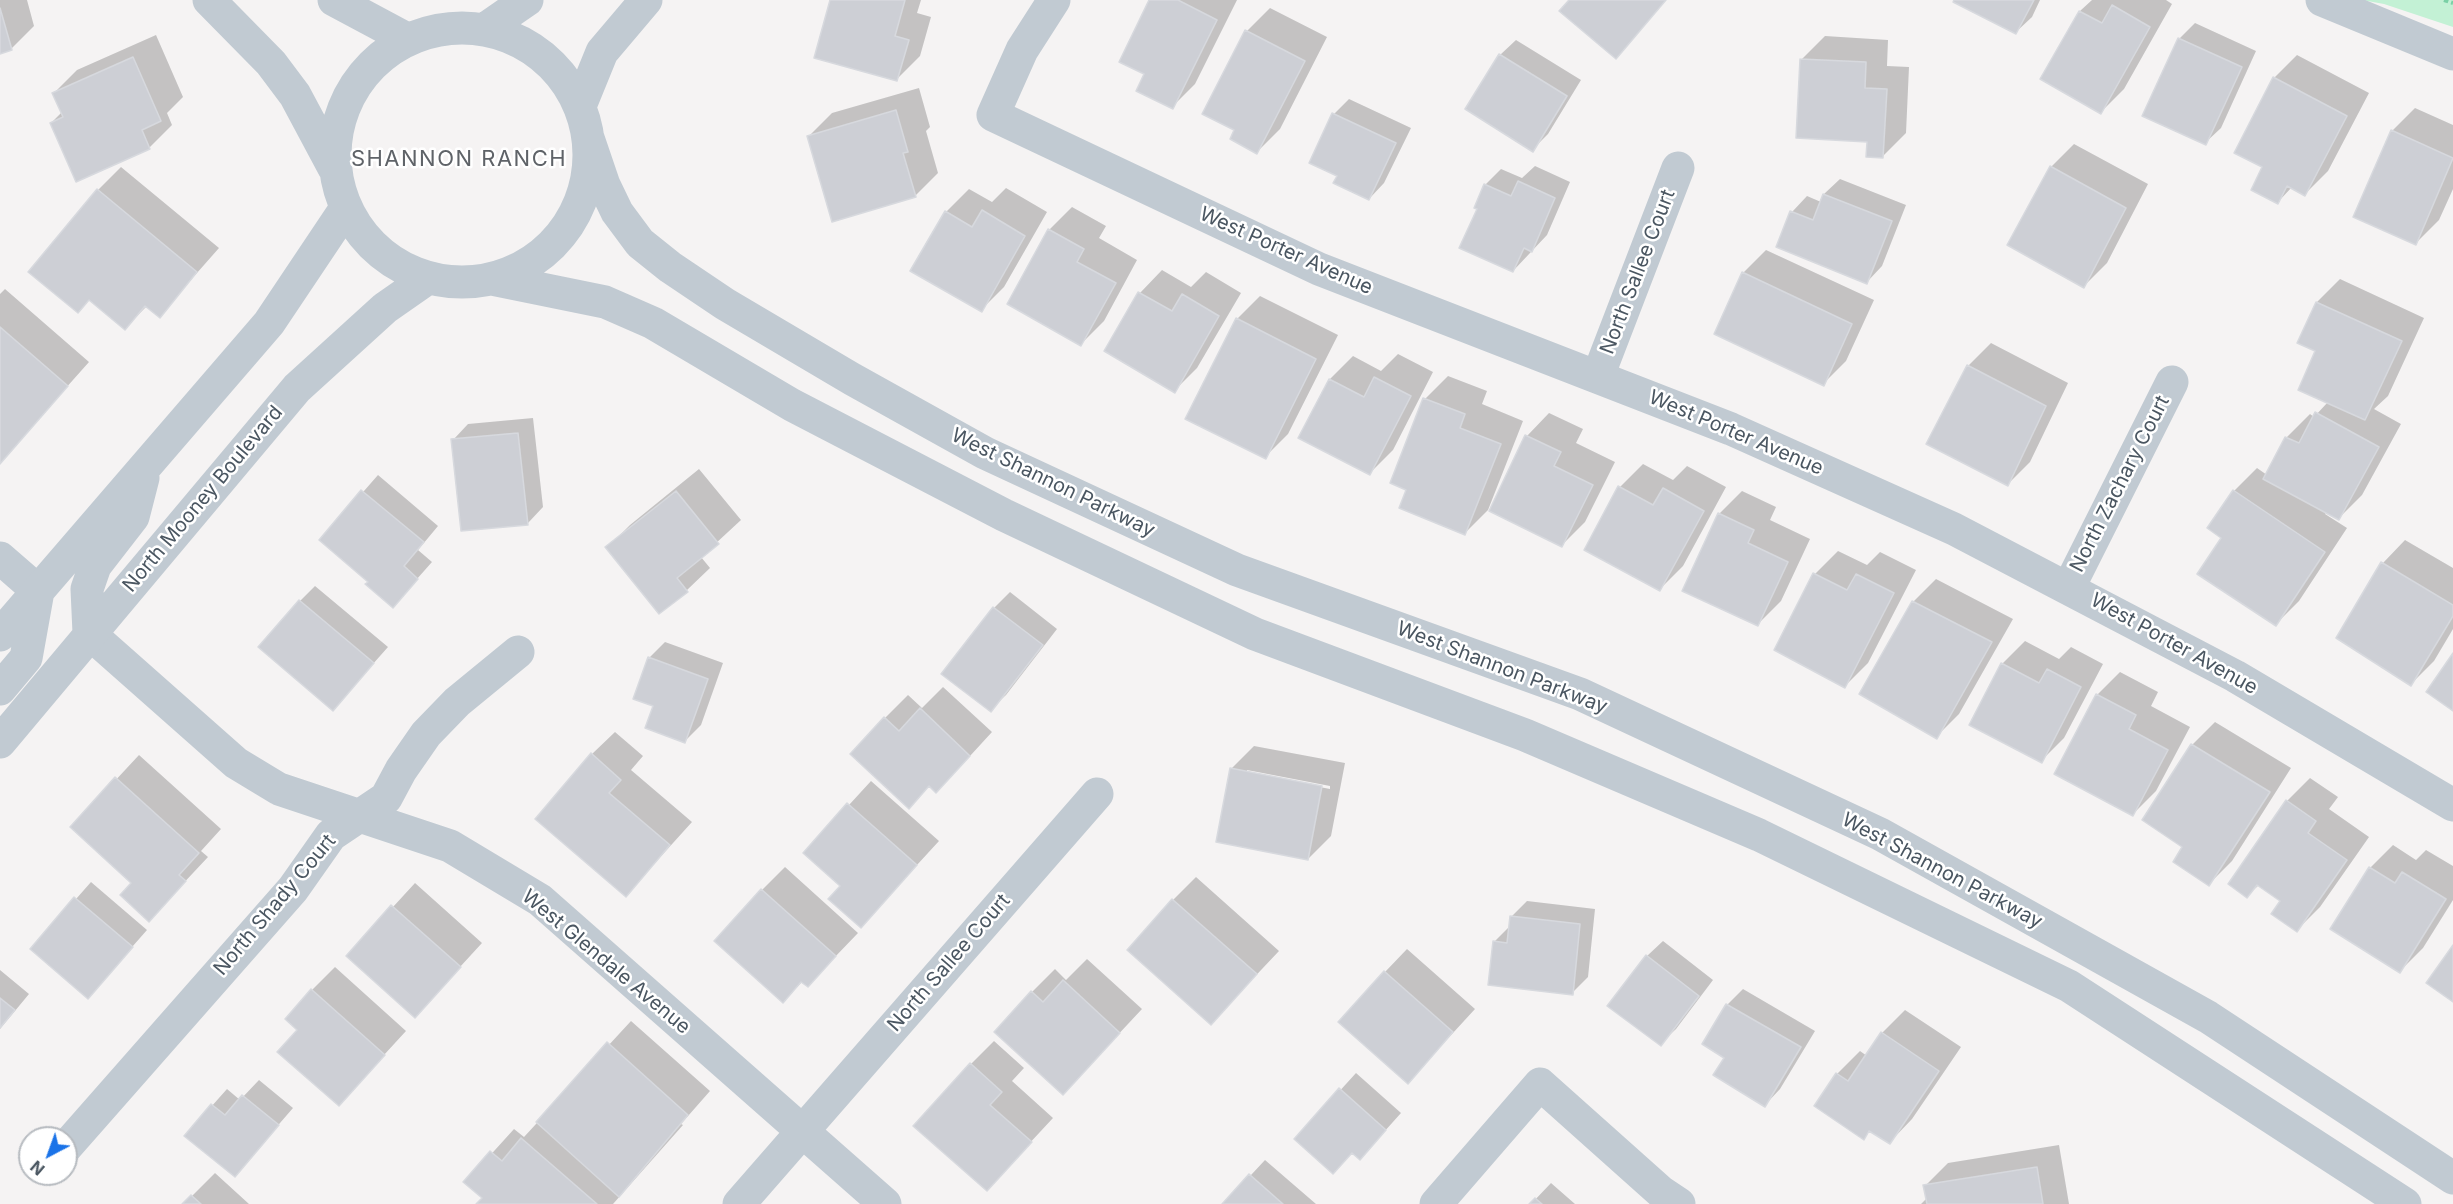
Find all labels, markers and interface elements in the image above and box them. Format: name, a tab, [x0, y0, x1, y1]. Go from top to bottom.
district label: SHANNON RANCH	[351, 146, 567, 172]
street label: North Sallee Court	[1596, 186, 1680, 358]
street label: West Porter Avenue	[1196, 202, 1376, 300]
street label: West Porter Avenue	[1645, 385, 1827, 481]
street label: North Zachary Court	[2065, 392, 2175, 576]
street label: North Mooney Boulevard	[118, 401, 288, 597]
street label: West Shannon Parkway	[947, 423, 1159, 543]
street label: West Porter Avenue	[2086, 588, 2262, 700]
street label: West Shannon Parkway	[1393, 617, 1611, 719]
street label: West Shannon Parkway	[1838, 808, 2046, 934]
street label: North Shady Court	[209, 830, 341, 980]
street label: West Glendale Avenue	[517, 885, 695, 1039]
street label: North Sallee Court	[883, 889, 1015, 1037]
north arrow	[18, 1126, 78, 1186]
text: N	[26, 1157, 49, 1180]

